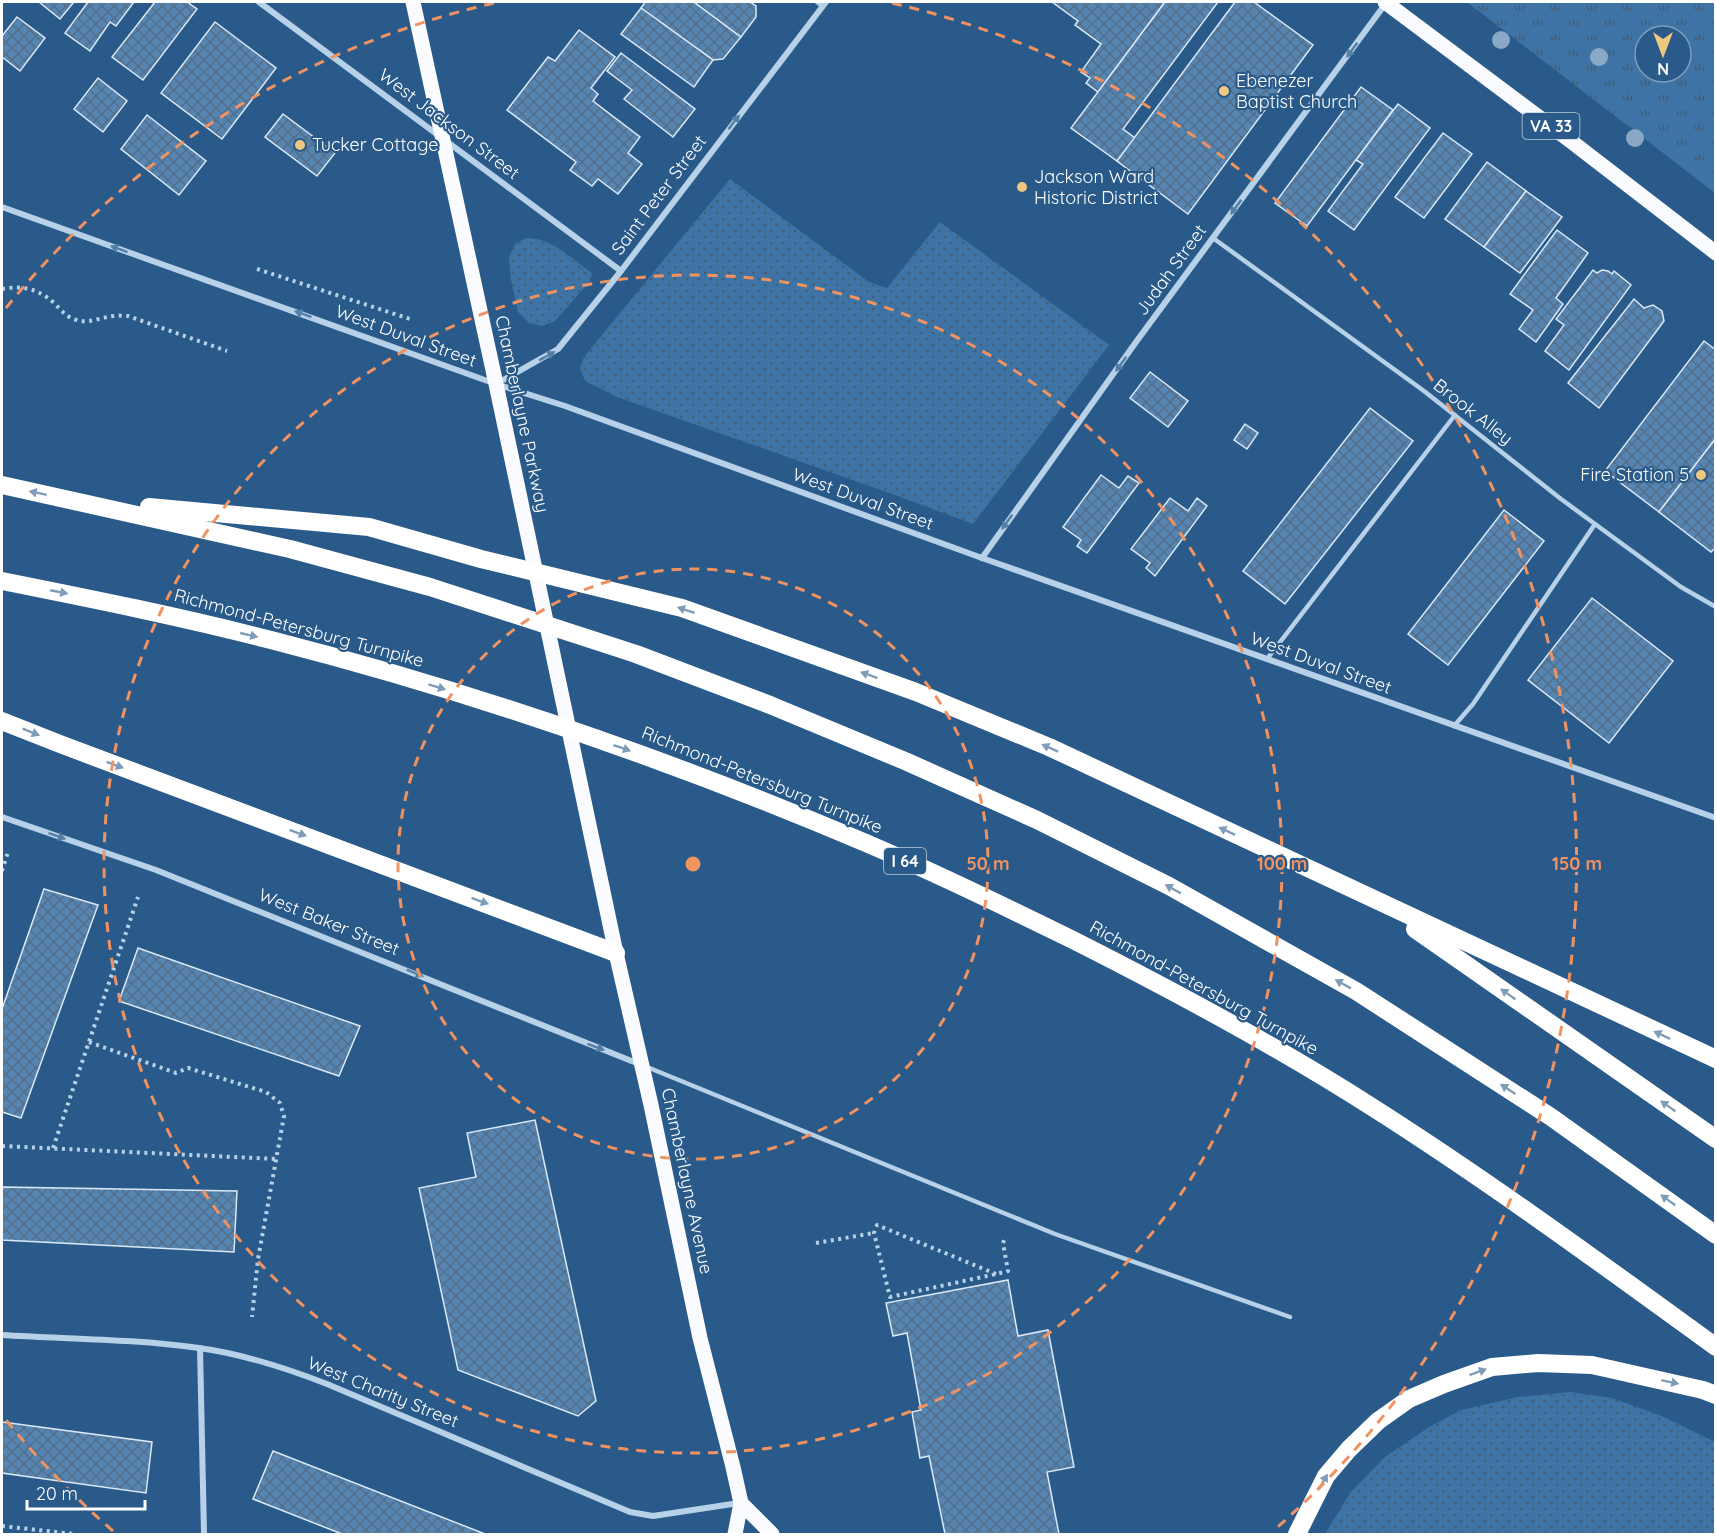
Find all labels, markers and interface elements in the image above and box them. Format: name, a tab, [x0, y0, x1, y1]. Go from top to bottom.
north arrow	[1633, 24, 1693, 84]
one-way arrow	[1346, 41, 1358, 57]
text: N	[1657, 59, 1669, 79]
street label: West Jackson Street	[374, 63, 524, 184]
place label: Ebenezer Baptist Church	[1236, 69, 1357, 113]
marker: Ebenezer Baptist Church	[1217, 84, 1231, 98]
road number: VA 33	[1522, 113, 1580, 139]
one-way arrow	[728, 115, 740, 131]
street label: Saint Peter Street	[606, 130, 711, 259]
place label: Tucker Cottage	[312, 133, 438, 156]
marker: Tucker Cottage	[293, 138, 307, 152]
place label: Jackson Ward Historic District	[1034, 165, 1159, 209]
marker: Jackson Ward Historic District	[1015, 180, 1029, 194]
one-way arrow	[1230, 198, 1242, 214]
street label: Judah Street	[1130, 220, 1211, 320]
one-way arrow	[110, 243, 128, 253]
street label: West Duval Street	[332, 299, 480, 372]
one-way arrow	[293, 309, 311, 319]
street label: Chamberlayne Parkway	[490, 313, 555, 515]
one-way arrow	[539, 350, 555, 361]
one-way arrow	[1115, 355, 1127, 371]
street label: Brook Alley	[1429, 373, 1518, 450]
street label: West Duval Street	[789, 462, 937, 535]
place label: Fire Station 5	[1580, 463, 1689, 486]
marker: Fire Station 5	[1694, 468, 1708, 482]
one-way arrow	[29, 488, 48, 497]
one-way arrow	[1001, 514, 1013, 530]
street label: Richmond-Petersburg Turnpike	[172, 583, 427, 672]
one-way arrow	[50, 588, 69, 597]
one-way arrow	[677, 605, 695, 614]
street label: West Duval Street	[1247, 626, 1395, 699]
one-way arrow	[240, 630, 258, 640]
one-way arrow	[860, 670, 878, 680]
one-way arrow	[428, 683, 446, 692]
street label: Richmond-Petersburg Turnpike	[638, 721, 886, 838]
one-way arrow	[22, 728, 40, 738]
one-way arrow	[613, 743, 631, 753]
one-way arrow	[1042, 743, 1059, 752]
one-way arrow	[106, 760, 124, 770]
one-way arrow	[1218, 826, 1235, 835]
one-way arrow	[289, 829, 307, 838]
one-way arrow	[48, 832, 66, 842]
road number: I 64	[884, 848, 926, 874]
text: 50 m	[966, 852, 1010, 875]
text: 100 m	[1257, 852, 1307, 875]
text: 150 m	[1552, 852, 1602, 875]
centre of rings	[683, 854, 703, 874]
street label: West Baker Street	[255, 883, 403, 960]
one-way arrow	[1165, 884, 1182, 894]
one-way arrow	[472, 897, 490, 907]
street label: Richmond-Petersburg Turnpike	[1086, 915, 1323, 1060]
one-way arrow	[407, 968, 425, 978]
one-way arrow	[1335, 980, 1352, 990]
one-way arrow	[1500, 988, 1516, 1000]
one-way arrow	[1654, 1030, 1671, 1039]
one-way arrow	[587, 1043, 605, 1052]
one-way arrow	[1500, 1084, 1516, 1095]
street label: Chamberlayne Avenue	[657, 1086, 718, 1276]
one-way arrow	[1660, 1100, 1676, 1112]
one-way arrow	[1660, 1195, 1675, 1207]
street label: West Charity Street	[304, 1351, 462, 1432]
one-way arrow	[1469, 1366, 1487, 1376]
one-way arrow	[1661, 1378, 1680, 1388]
scale bar	[27, 1473, 146, 1511]
one-way arrow	[1318, 1473, 1328, 1490]
text: 20 m	[36, 1482, 78, 1505]

